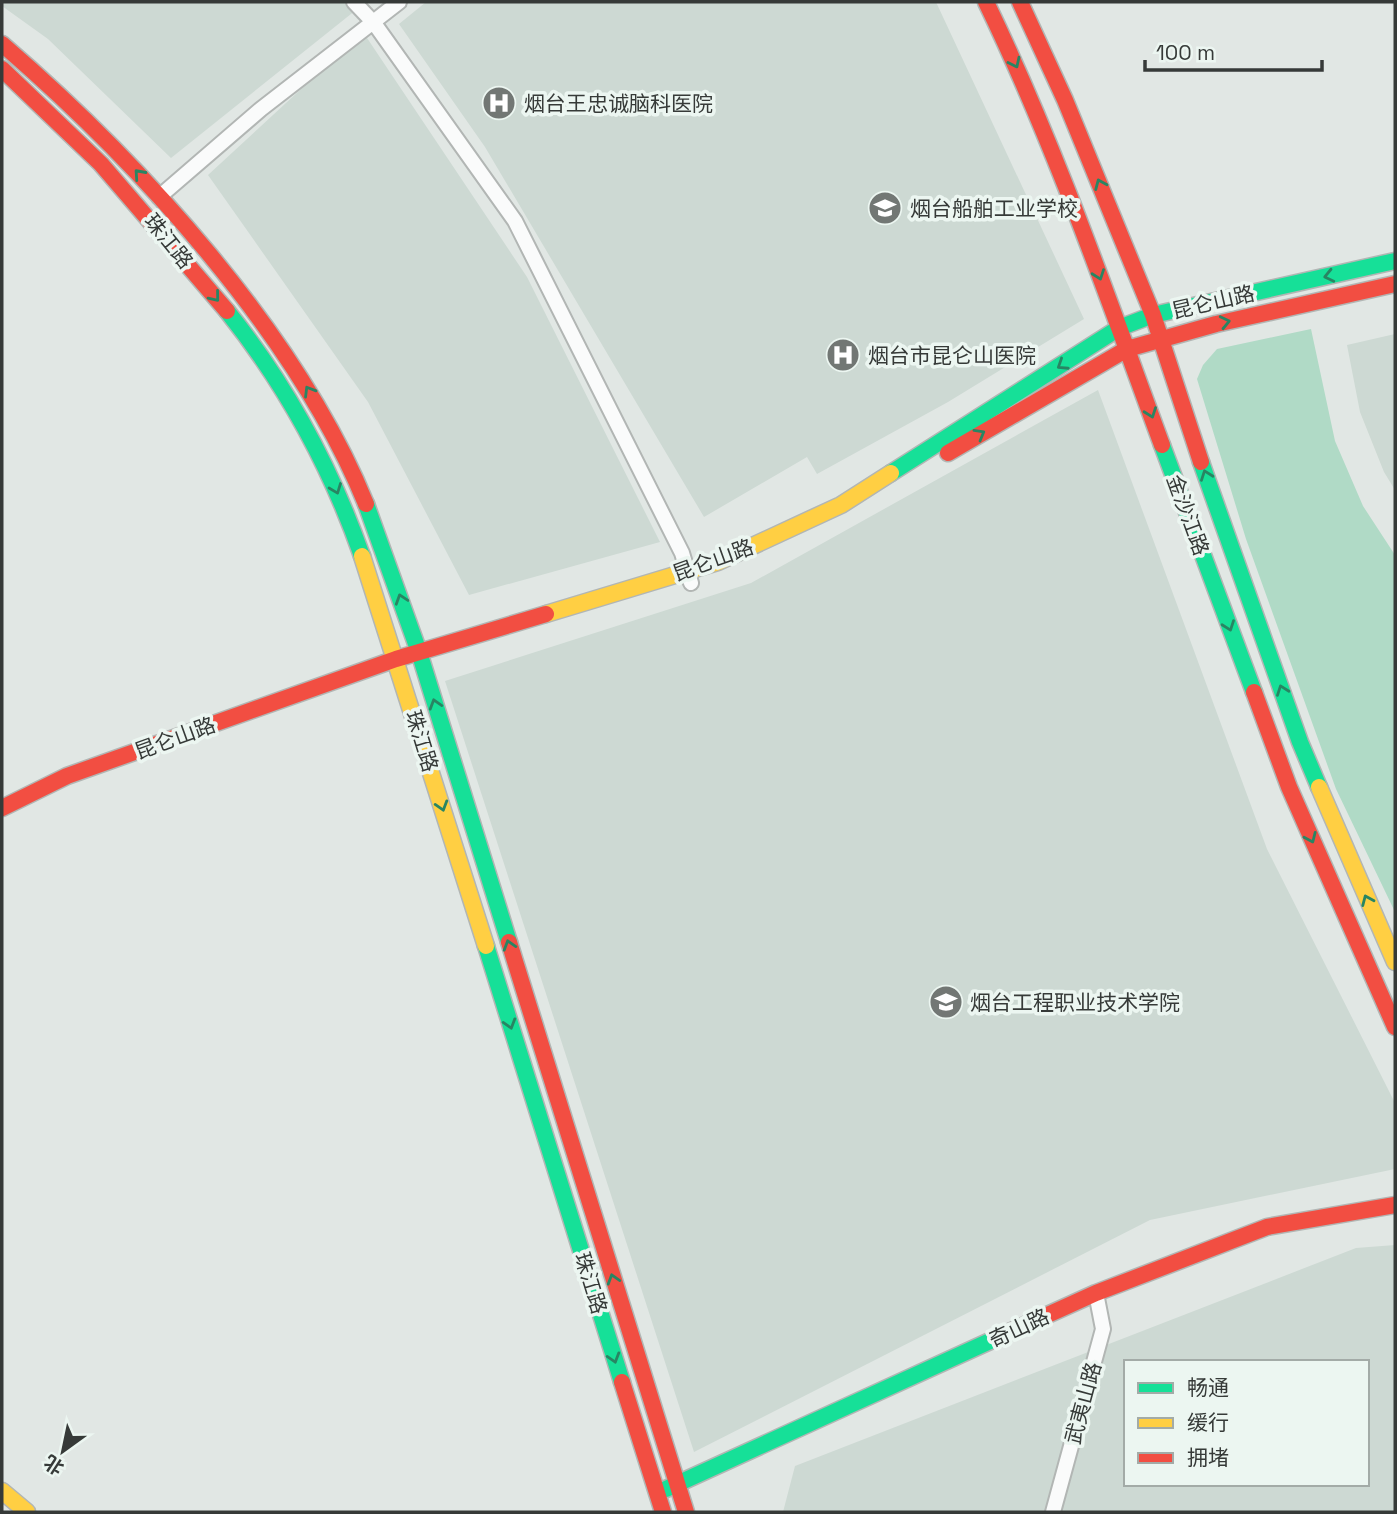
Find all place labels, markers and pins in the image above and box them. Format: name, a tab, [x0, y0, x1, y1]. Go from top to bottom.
hospital icon: 烟台王忠诚脑科医院	[480, 84, 518, 122]
place label: 烟台王忠诚脑科医院	[524, 90, 713, 117]
school or university icon: 烟台船舶工业学校	[866, 189, 904, 227]
place label: 烟台船舶工业学校	[910, 195, 1078, 222]
hospital icon: 烟台市昆仑山医院	[824, 336, 862, 374]
place label: 烟台市昆仑山医院	[868, 342, 1036, 369]
school or university icon: 烟台工程职业技术学院	[927, 983, 965, 1021]
place label: 烟台工程职业技术学院	[970, 989, 1180, 1016]

